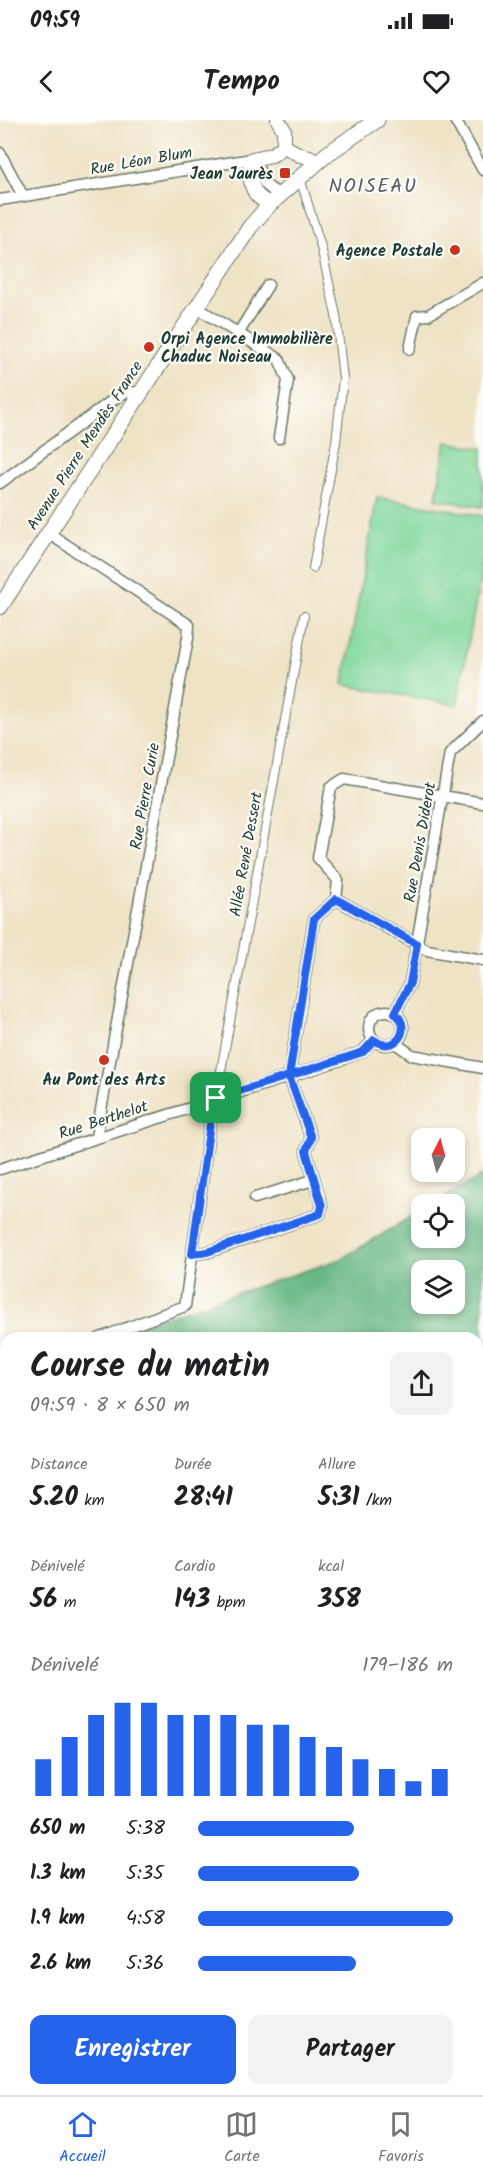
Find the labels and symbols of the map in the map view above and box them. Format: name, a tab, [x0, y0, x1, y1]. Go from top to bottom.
street label: Rue Léon Blum	[88, 140, 194, 183]
place label: Jean Jaurès	[190, 162, 274, 187]
marker: Jean Jaurès	[278, 166, 292, 180]
district label: NOISEAU	[329, 171, 417, 203]
place label: Agence Postale	[336, 239, 443, 264]
marker: Agence Postale	[448, 243, 462, 257]
place label: Orpi Agence Immobilière Chaduc Noiseau	[161, 327, 333, 370]
marker: Orpi Agence Immobilière Chaduc Noiseau	[142, 340, 156, 354]
street label: Avenue Pierre Mendès France	[21, 356, 150, 536]
street label: Rue Pierre Curie	[124, 741, 167, 852]
street label: Rue Denis Diderot	[398, 779, 444, 904]
street label: Allée René Dessert	[223, 789, 270, 919]
marker: Au Pont des Arts	[97, 1053, 111, 1067]
place label: Au Pont des Arts	[43, 1068, 166, 1093]
pin	[190, 1072, 241, 1123]
street label: Rue Berthelot	[56, 1094, 152, 1147]
north arrow	[411, 1128, 465, 1182]

